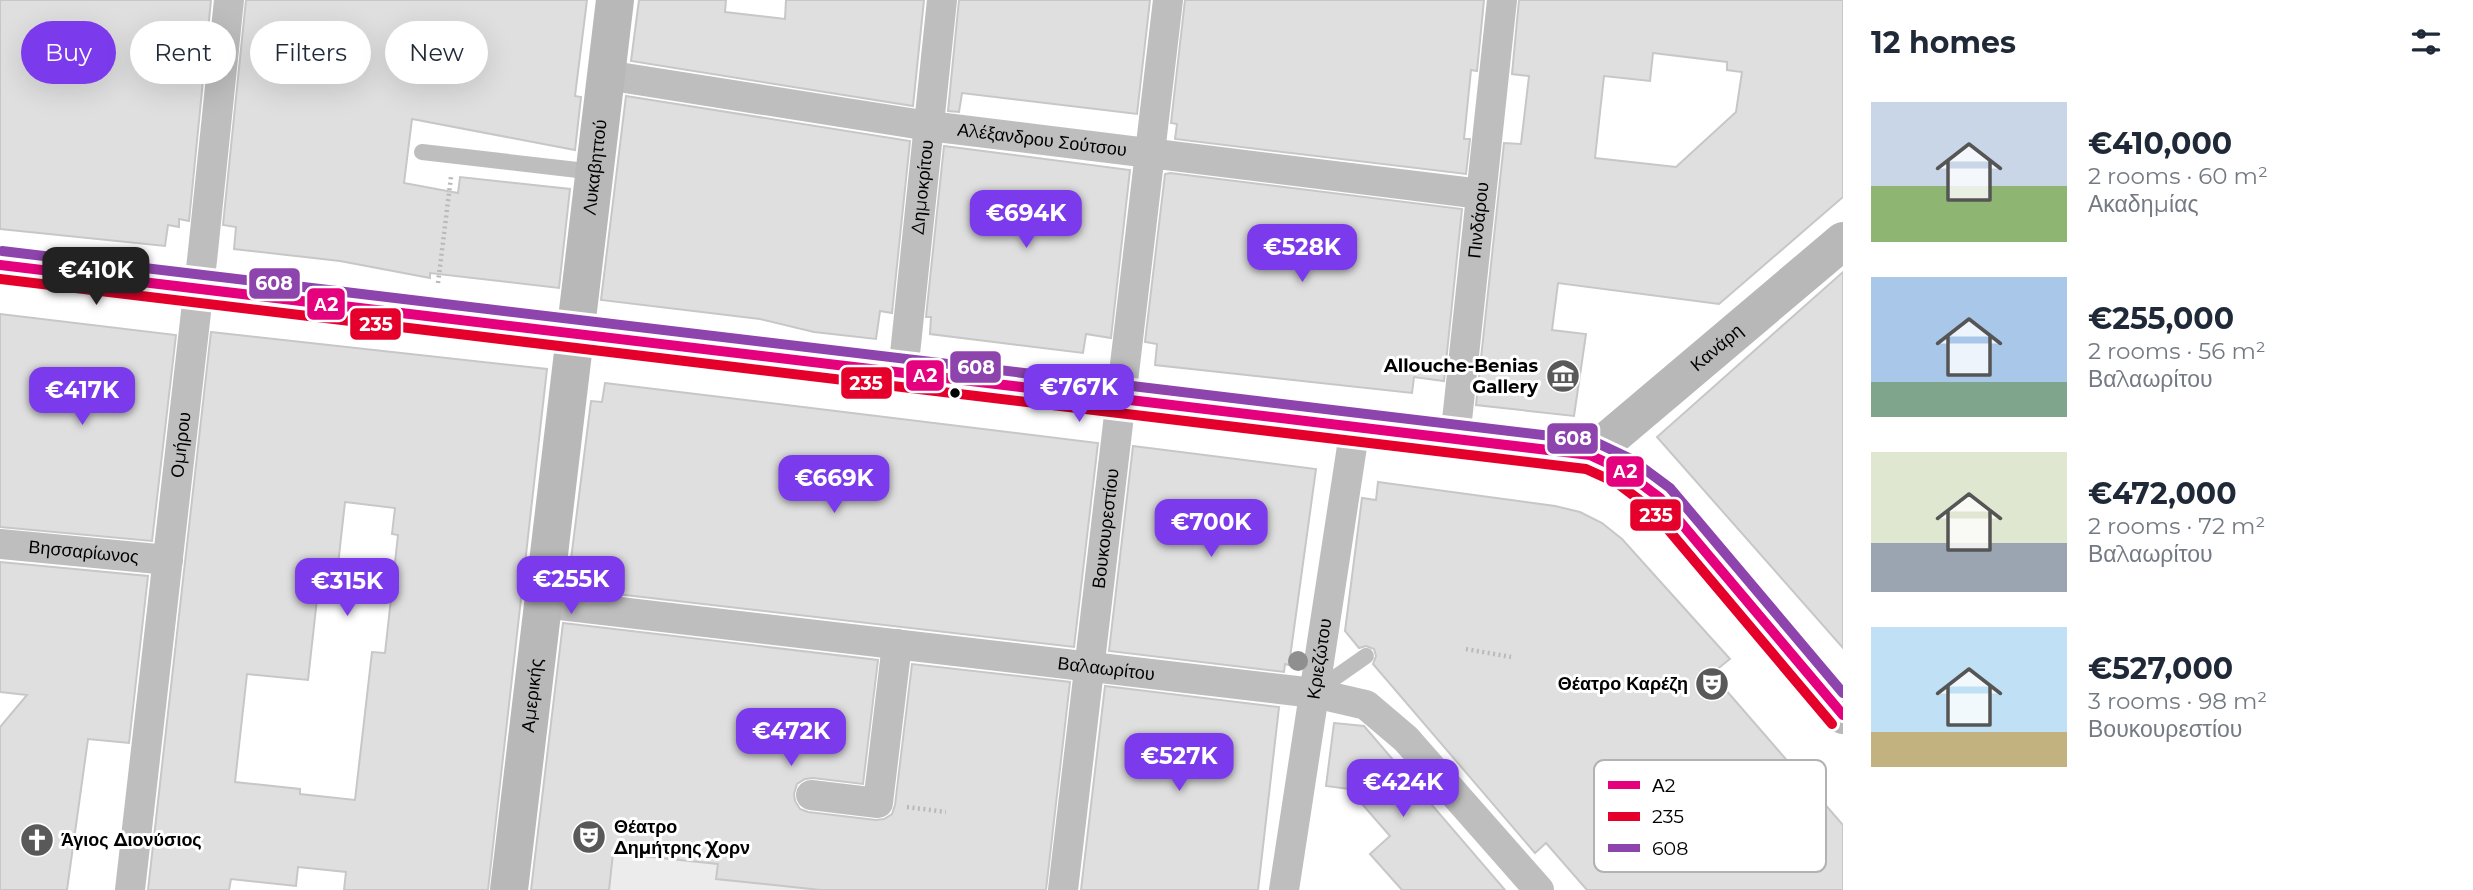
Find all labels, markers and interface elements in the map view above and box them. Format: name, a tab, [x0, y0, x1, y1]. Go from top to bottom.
chip: Buy	[21, 21, 116, 84]
chip: Rent	[130, 21, 236, 84]
chip: Filters	[250, 21, 371, 84]
chip: New	[385, 21, 488, 84]
icon: filters	[2407, 23, 2445, 61]
text: 12 homes	[1871, 24, 2016, 61]
street label: Λυκαβηττού	[579, 118, 612, 216]
street label: Αλέξανδρου Σούτσου	[956, 119, 1128, 161]
text: €410,000	[2088, 125, 2232, 162]
icon: home	[1927, 130, 2011, 214]
street label: Δημοκρίτου	[907, 139, 938, 235]
text: 2 rooms · 60 m²	[2088, 162, 2268, 190]
street label: Πινδάρου	[1463, 181, 1493, 259]
pin: €694K	[977, 190, 1075, 250]
text: Ακαδημίας	[2088, 190, 2199, 218]
text: €694K	[986, 199, 1066, 227]
pin: €528K	[1253, 224, 1351, 284]
text: €528K	[1263, 233, 1341, 261]
pin: €410K	[47, 247, 145, 307]
text: €410K	[58, 256, 134, 284]
line badge: 608	[248, 267, 301, 300]
text: 608	[255, 272, 293, 295]
line badge: Α2	[306, 287, 346, 321]
text: Α2	[314, 293, 338, 316]
text: €255,000	[2088, 300, 2234, 337]
icon: home	[1927, 305, 2011, 389]
line badge: 235	[349, 307, 402, 341]
text: 235	[359, 313, 393, 336]
street label: Κανάρη	[1686, 319, 1747, 376]
text: 2 rooms · 56 m²	[2088, 337, 2266, 365]
line badge: 608	[949, 350, 1002, 384]
place label: Allouche-Benias Gallery	[1383, 355, 1538, 398]
text: 608	[957, 356, 995, 379]
museum icon: Allouche-Benias Gallery	[1544, 357, 1582, 395]
line badge: Α2	[905, 359, 945, 392]
text: Α2	[913, 364, 937, 387]
pin: €767K	[1030, 364, 1128, 424]
text: Βαλαωρίτου	[2088, 365, 2213, 393]
line badge: 235	[840, 366, 893, 400]
pin: €417K	[33, 368, 131, 427]
text: 235	[849, 372, 883, 395]
text: €767K	[1040, 373, 1118, 401]
text: €417K	[45, 376, 119, 404]
unlabelled marker	[948, 386, 962, 400]
street label: Ομήρου	[166, 411, 196, 479]
line badge: 608	[1546, 422, 1599, 455]
text: 608	[1554, 427, 1592, 450]
line badge: Α2	[1605, 455, 1645, 488]
pin: €669K	[785, 456, 883, 515]
text: Α2	[1613, 460, 1637, 483]
text: €669K	[794, 464, 874, 492]
street label: Βουκουρεστίου	[1088, 467, 1124, 590]
text: €472,000	[2088, 475, 2237, 512]
icon: home	[1927, 480, 2011, 564]
line badge: 235	[1629, 498, 1682, 532]
pin: €700K	[1162, 500, 1260, 559]
text: 235	[1639, 504, 1673, 527]
text: €700K	[1171, 508, 1251, 536]
text: 2 rooms · 72 m²	[2088, 512, 2265, 540]
street label: Βησσαρίωνος	[27, 536, 140, 568]
text: Βαλαωρίτου	[2088, 540, 2213, 568]
pin: €255K	[522, 556, 620, 616]
pin: €315K	[298, 558, 396, 618]
text: €255K	[533, 565, 609, 593]
text: €315K	[311, 567, 383, 595]
street label: Κριεζώτου	[1302, 617, 1337, 701]
text: €527,000	[2088, 650, 2233, 687]
street label: Βαλαωρίτου	[1056, 652, 1156, 685]
icon: home	[1927, 655, 2011, 739]
street label: Αμερικής	[517, 657, 548, 734]
theatre icon: Θέατρο Καρέζη	[1693, 665, 1731, 703]
place label: Θέατρο Καρέζη	[1558, 673, 1688, 695]
text: 3 rooms · 98 m²	[2088, 687, 2267, 715]
pin: €472K	[742, 708, 840, 768]
text: Βουκουρεστίου	[2088, 715, 2242, 743]
text: €472K	[752, 717, 830, 745]
pin: €527K	[1130, 734, 1228, 793]
text: €527K	[1141, 742, 1217, 770]
pin: €424K	[1354, 760, 1452, 819]
legend	[1594, 760, 1826, 872]
text: €424K	[1363, 768, 1443, 796]
text: Α2	[1652, 774, 1676, 797]
text: 235	[1652, 805, 1684, 828]
place label: Θέατρο Δημήτρης Χορν	[613, 816, 750, 859]
theatre icon: Θέατρο Δημήτρης Χορν	[570, 818, 608, 856]
church icon: Άγιος Διονύσιος	[18, 821, 56, 859]
place label: Άγιος Διονύσιος	[61, 829, 202, 851]
text: 608	[1652, 837, 1688, 860]

